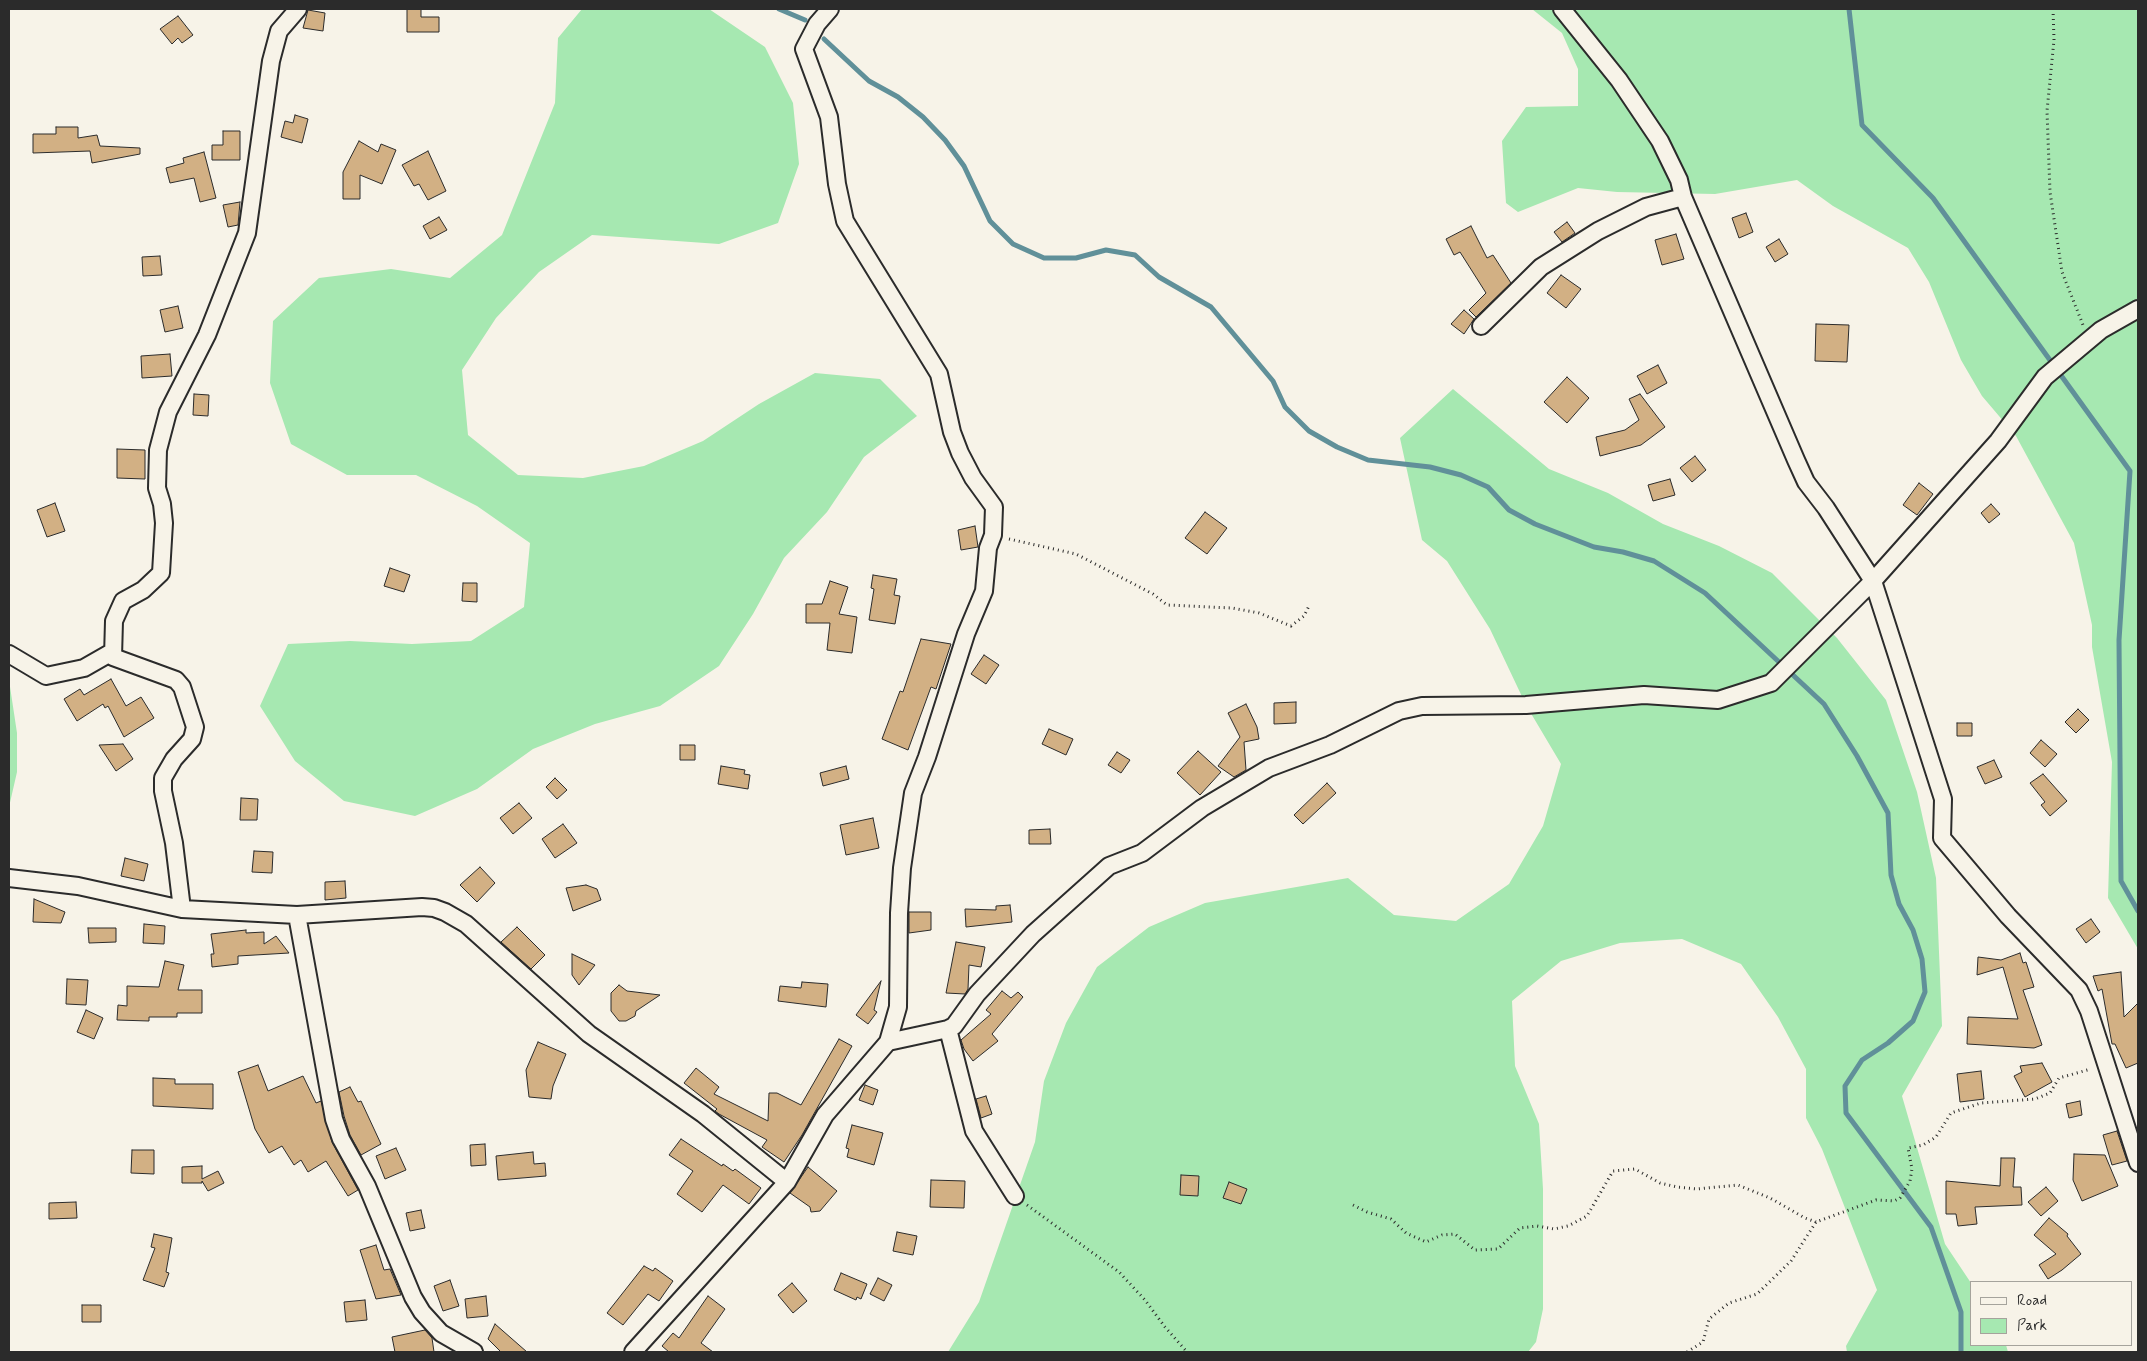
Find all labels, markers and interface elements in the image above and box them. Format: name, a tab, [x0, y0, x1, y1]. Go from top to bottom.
legend	[1970, 1281, 2132, 1346]
text: Road	[2017, 1291, 2047, 1311]
text: Park	[2017, 1316, 2047, 1336]

